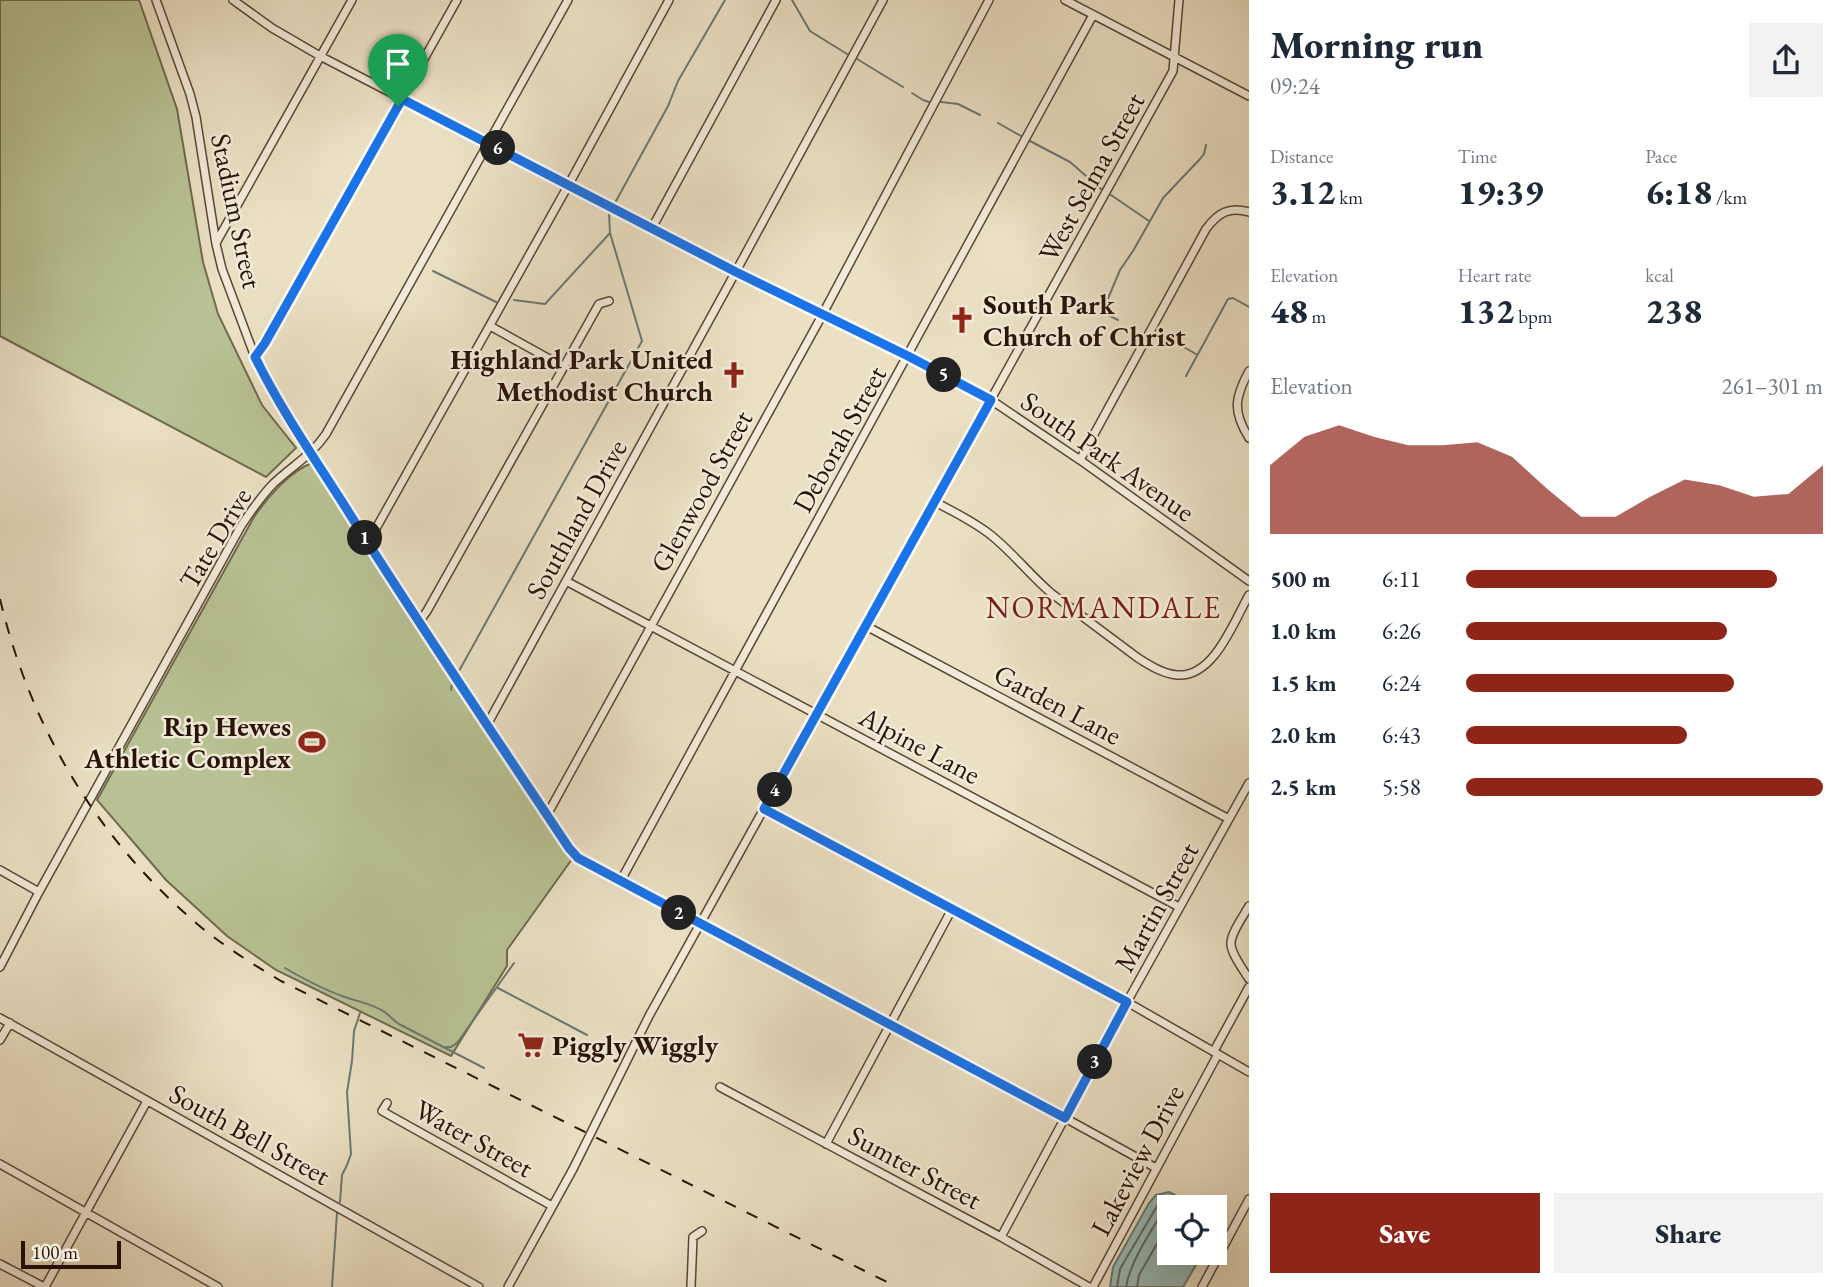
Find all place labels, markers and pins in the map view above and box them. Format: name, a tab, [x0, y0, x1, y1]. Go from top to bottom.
pin	[368, 34, 428, 106]
pin: 6	[480, 130, 516, 166]
place label: South Park Church of Christ	[983, 286, 1186, 354]
church icon: South Park Church of Christ	[947, 305, 977, 335]
place label: Highland Park United Methodist Church	[450, 341, 714, 409]
pin: 5	[926, 358, 962, 392]
church icon: Highland Park United Methodist Church	[719, 360, 749, 390]
pin: 1	[348, 520, 382, 556]
place label: Rip Hewes Athletic Complex	[83, 708, 291, 776]
sports icon: Rip Hewes Athletic Complex	[297, 727, 327, 757]
pin: 4	[758, 772, 792, 808]
pin: 2	[662, 895, 696, 930]
place label: Piggly Wiggly	[552, 1027, 719, 1063]
supermarket icon: Piggly Wiggly	[516, 1030, 546, 1060]
pin: 3	[1078, 1044, 1112, 1080]

